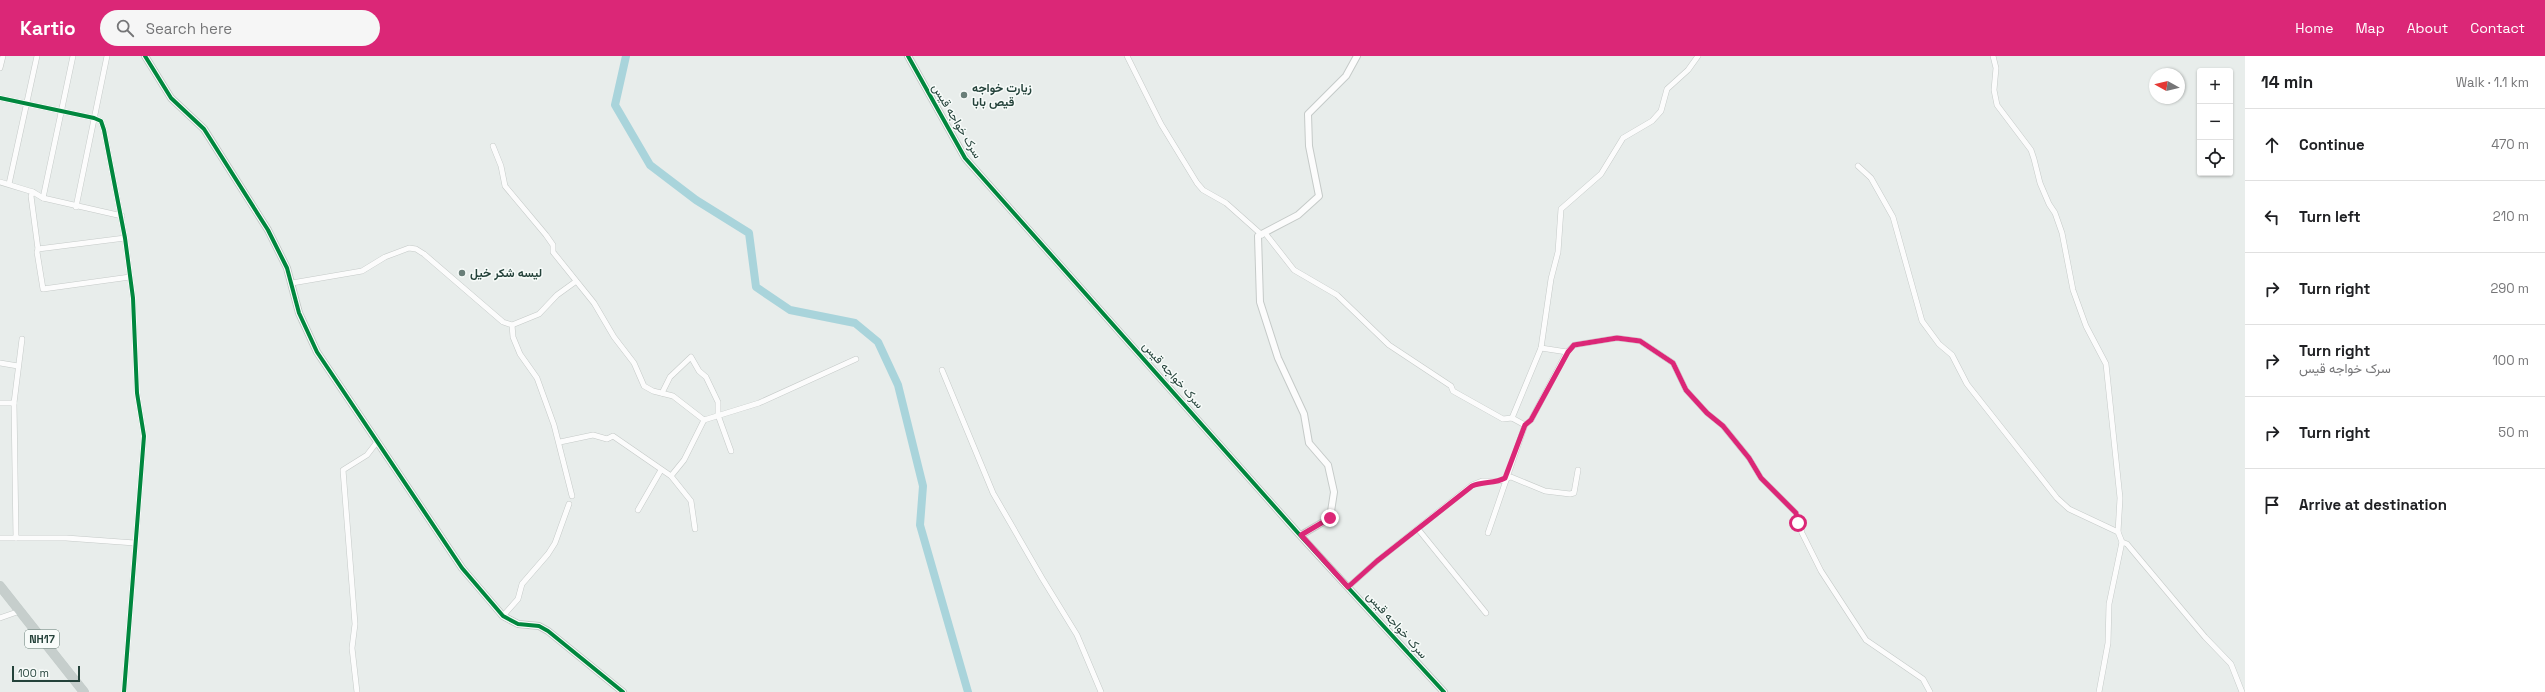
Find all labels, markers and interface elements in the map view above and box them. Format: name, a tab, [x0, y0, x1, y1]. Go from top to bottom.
search box	[100, 10, 380, 46]
text: Kartio	[20, 16, 76, 41]
icon: search	[114, 17, 136, 39]
text: Search here	[146, 19, 232, 38]
text: Home	[2295, 19, 2333, 37]
text: Map	[2355, 19, 2385, 37]
text: About	[2407, 19, 2448, 37]
text: Contact	[2470, 19, 2525, 37]
north arrow	[2149, 68, 2185, 104]
map controls	[2197, 68, 2233, 176]
button: +	[2197, 68, 2233, 104]
text: 14 min	[2261, 71, 2313, 93]
text: Walk · 1.1 km	[2456, 74, 2529, 91]
place label: زیارت خواجه قیص بابا	[972, 80, 1032, 110]
street label: سرک خواجه قیس	[928, 81, 986, 161]
marker: زیارت خواجه قیص بابا	[959, 90, 969, 100]
button: −	[2197, 104, 2233, 140]
icon: ahead	[2261, 134, 2283, 156]
text: Continue	[2299, 135, 2365, 154]
text: 470 m	[2491, 136, 2529, 153]
button: locate	[2197, 140, 2233, 176]
icon: left	[2261, 206, 2283, 228]
text: Turn left	[2299, 207, 2361, 226]
text: 210 m	[2493, 208, 2529, 225]
place label: لیسه شکر خیل	[470, 265, 542, 281]
marker: لیسه شکر خیل	[457, 268, 467, 278]
icon: right	[2261, 278, 2283, 300]
text: Turn right	[2299, 279, 2370, 298]
text: 290 m	[2490, 280, 2529, 297]
street label: سرک خواجه قیس	[1139, 338, 1207, 412]
text: Turn right	[2299, 341, 2370, 360]
icon: right	[2261, 350, 2283, 372]
text: 100 m	[2492, 352, 2529, 369]
text: سرک خواجه قیس	[2299, 360, 2391, 377]
icon: right	[2261, 422, 2283, 444]
text: Turn right	[2299, 423, 2370, 442]
text: 50 m	[2498, 424, 2529, 441]
icon: arrive	[2261, 494, 2283, 516]
text: Arrive at destination	[2299, 495, 2447, 514]
route end	[1321, 509, 1339, 527]
route start	[1789, 514, 1807, 532]
street label: سرک خواجه قیس	[1363, 588, 1431, 662]
road number: NH17	[25, 630, 59, 648]
scale bar	[12, 664, 80, 683]
text: 100 m	[18, 666, 49, 680]

